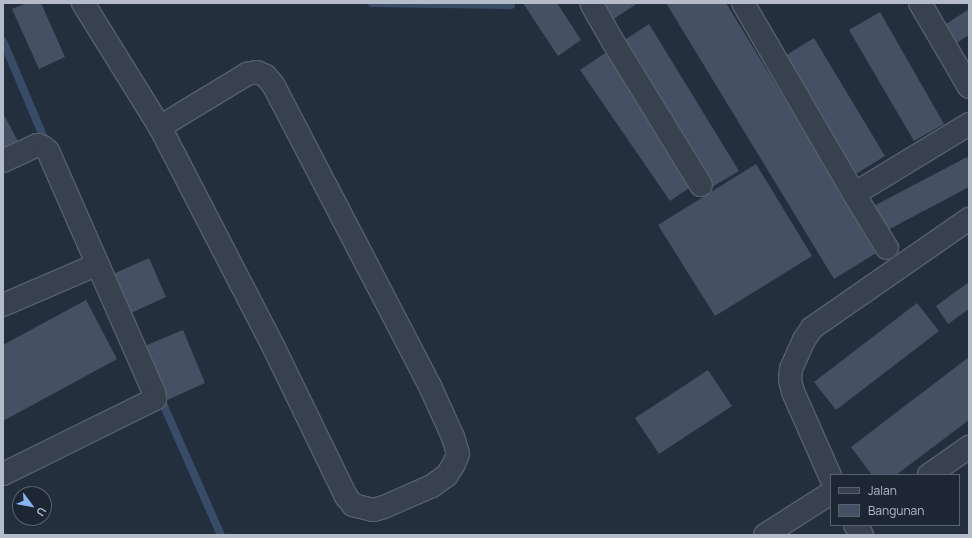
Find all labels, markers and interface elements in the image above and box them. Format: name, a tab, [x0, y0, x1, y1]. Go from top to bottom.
legend	[830, 474, 960, 526]
text: Jalan	[868, 482, 897, 499]
north arrow	[12, 486, 52, 526]
text: Bangunan	[868, 502, 924, 519]
text: U	[33, 505, 50, 519]

